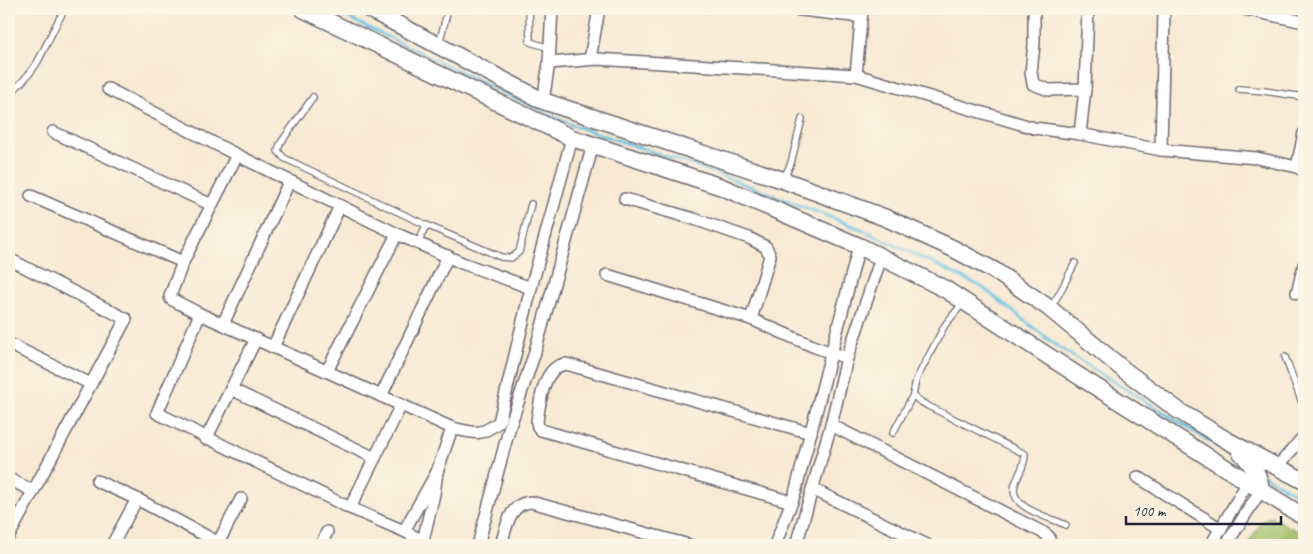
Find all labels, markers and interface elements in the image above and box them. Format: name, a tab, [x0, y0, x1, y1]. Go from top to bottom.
scale bar	[1126, 494, 1280, 526]
text: 100 m	[1133, 502, 1167, 521]

